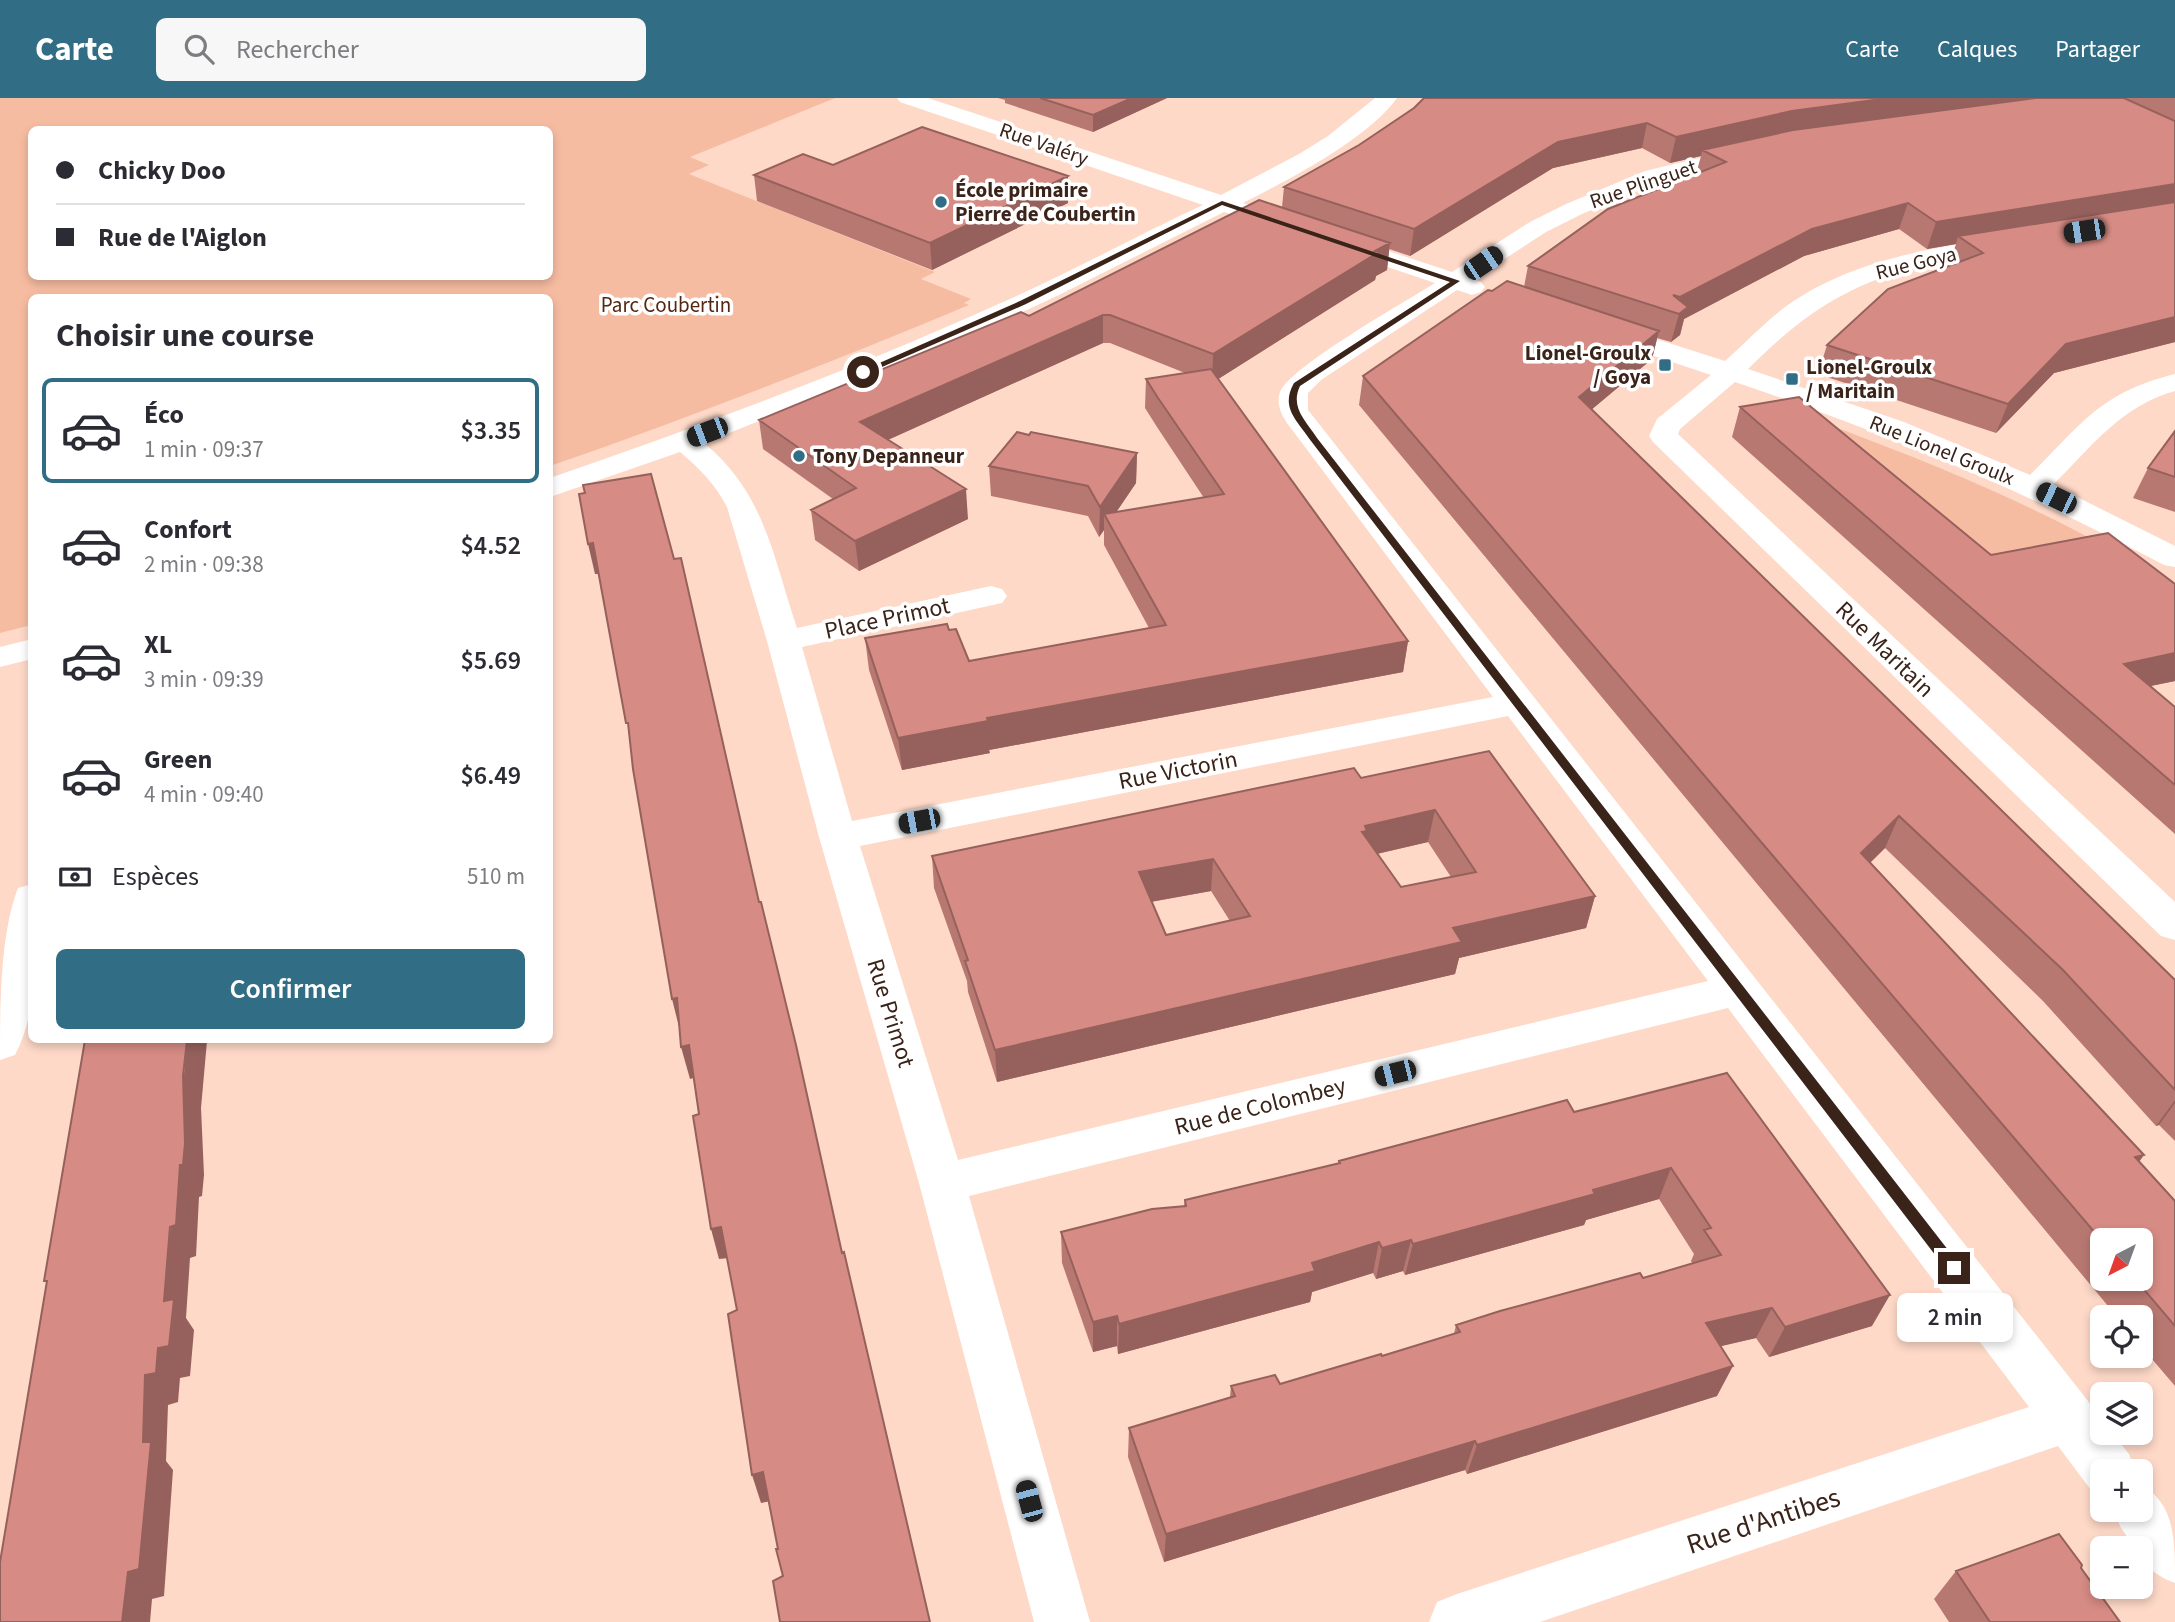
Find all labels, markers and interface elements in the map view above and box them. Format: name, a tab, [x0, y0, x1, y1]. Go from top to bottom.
search box	[156, 18, 646, 81]
text: Carte	[35, 26, 114, 73]
icon: search	[180, 30, 218, 68]
text: Rechercher	[236, 31, 359, 68]
text: Carte	[1845, 32, 1899, 67]
text: Calques	[1937, 32, 2017, 67]
text: Partager	[2055, 32, 2140, 67]
street label: Rue Valéry	[995, 115, 1093, 173]
text: Chicky Doo	[98, 152, 226, 189]
street label: Rue Plinguet	[1586, 152, 1700, 216]
place label: École primaire Pierre de Coubertin	[955, 175, 1136, 229]
marker: École primaire Pierre de Coubertin	[933, 194, 949, 210]
car	[2062, 217, 2107, 245]
text: Rue de l'Aiglon	[98, 219, 267, 256]
street label: Rue Goya	[1872, 238, 1960, 288]
car	[1460, 243, 1507, 283]
park label: Parc Coubertin	[601, 290, 731, 320]
text: Choisir une course	[56, 313, 314, 359]
place label: Lionel-Groulx / Goya	[1525, 338, 1651, 392]
place label: Lionel-Groulx / Maritain	[1806, 352, 1932, 406]
route start	[847, 356, 879, 388]
marker: Lionel-Groulx / Goya	[1657, 357, 1673, 373]
marker: Lionel-Groulx / Maritain	[1784, 371, 1800, 387]
text: Éco	[144, 396, 184, 433]
icon: car	[60, 399, 123, 462]
street label: Rue Lionel Groulx	[1865, 407, 2019, 493]
text: $3.35	[460, 412, 521, 449]
car	[684, 415, 731, 449]
text: 1 min · 09:37	[144, 433, 264, 466]
place label: Tony Depanneur	[813, 441, 965, 471]
marker: Tony Depanneur	[791, 448, 807, 464]
car	[2033, 479, 2080, 517]
text: Confort	[144, 511, 232, 548]
icon: car	[60, 514, 123, 577]
text: $4.52	[460, 527, 521, 564]
text: 2 min · 09:38	[144, 548, 264, 581]
street label: Place Primot	[821, 588, 953, 649]
street label: Rue Maritain	[1827, 593, 1942, 706]
text: XL	[144, 626, 172, 663]
icon: car	[60, 629, 123, 692]
text: $5.69	[460, 642, 521, 679]
text: 3 min · 09:39	[144, 663, 264, 696]
text: Green	[144, 741, 212, 778]
street label: Rue Victorin	[1116, 742, 1241, 799]
icon: car	[60, 744, 123, 807]
text: $6.49	[460, 757, 521, 794]
text: 4 min · 09:40	[144, 778, 264, 811]
car	[897, 807, 942, 835]
icon: cash	[56, 858, 94, 896]
text: Espèces	[112, 858, 199, 895]
text: 510 m	[467, 860, 525, 893]
button: Confirmer	[56, 949, 525, 1029]
street label: Rue Primot	[857, 955, 924, 1072]
car	[1373, 1058, 1418, 1088]
street label: Rue de Colombey	[1171, 1068, 1350, 1145]
north arrow	[2090, 1228, 2152, 1292]
map controls	[2090, 1228, 2153, 1599]
route end	[1938, 1252, 1970, 1284]
callout: 2 min	[1896, 1292, 2012, 1342]
text: 2 min	[1928, 1301, 1982, 1334]
button: locate	[2090, 1305, 2153, 1368]
button: layers	[2090, 1382, 2153, 1445]
button: +	[2090, 1459, 2153, 1522]
street label: Rue d'Antibes	[1681, 1477, 1845, 1565]
car	[1014, 1478, 1045, 1524]
button: −	[2090, 1536, 2153, 1599]

